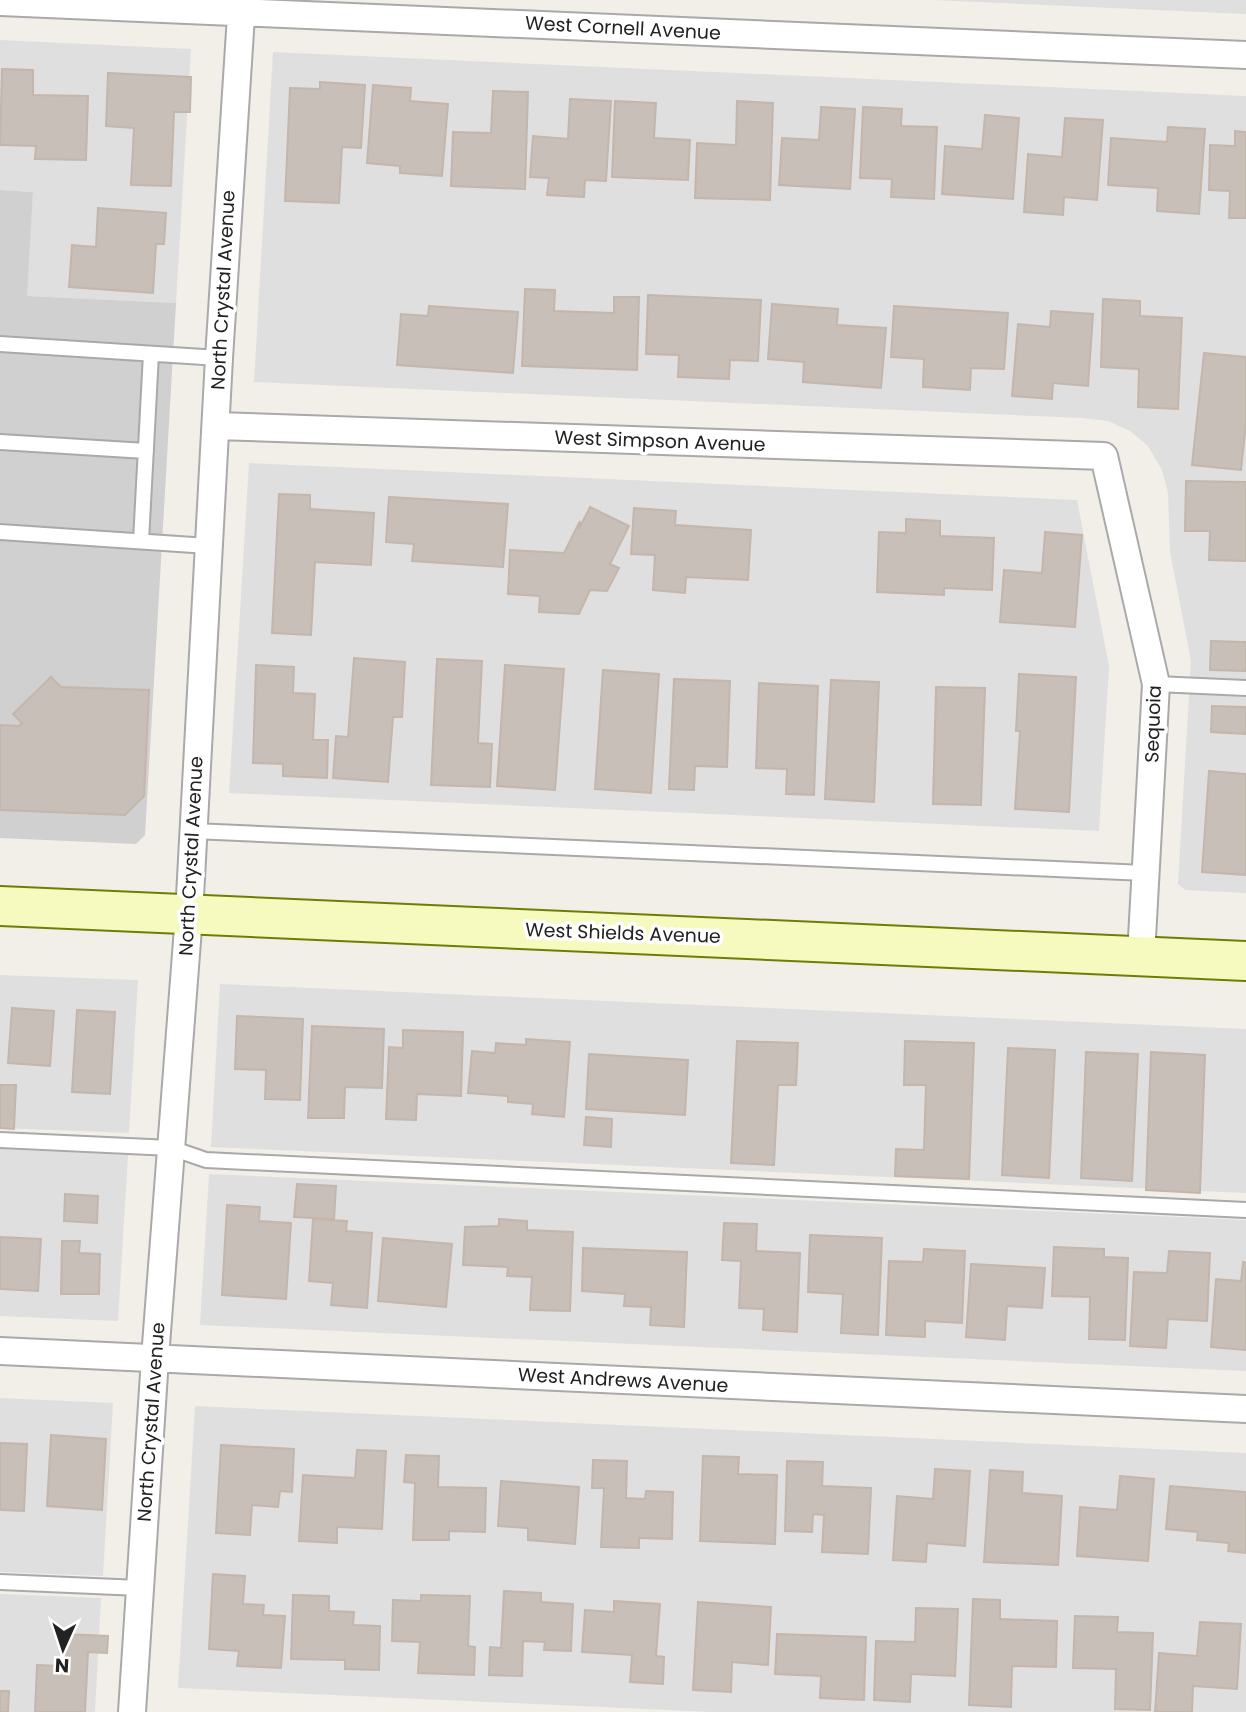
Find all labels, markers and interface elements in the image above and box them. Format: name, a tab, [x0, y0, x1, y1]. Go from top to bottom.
street label: West Cornell Avenue	[524, 9, 722, 47]
street label: North Crystal Avenue	[204, 189, 242, 391]
street label: West Simpson Avenue	[554, 424, 766, 458]
street label: Sequoia	[1138, 685, 1168, 763]
street label: North Crystal Avenue	[172, 755, 210, 957]
street label: West Shields Avenue	[525, 916, 721, 950]
street label: North Crystal Avenue	[131, 1321, 171, 1523]
street label: West Andrews Avenue	[517, 1361, 729, 1399]
north arrow	[28, 1614, 98, 1684]
text: N	[54, 1652, 70, 1679]

